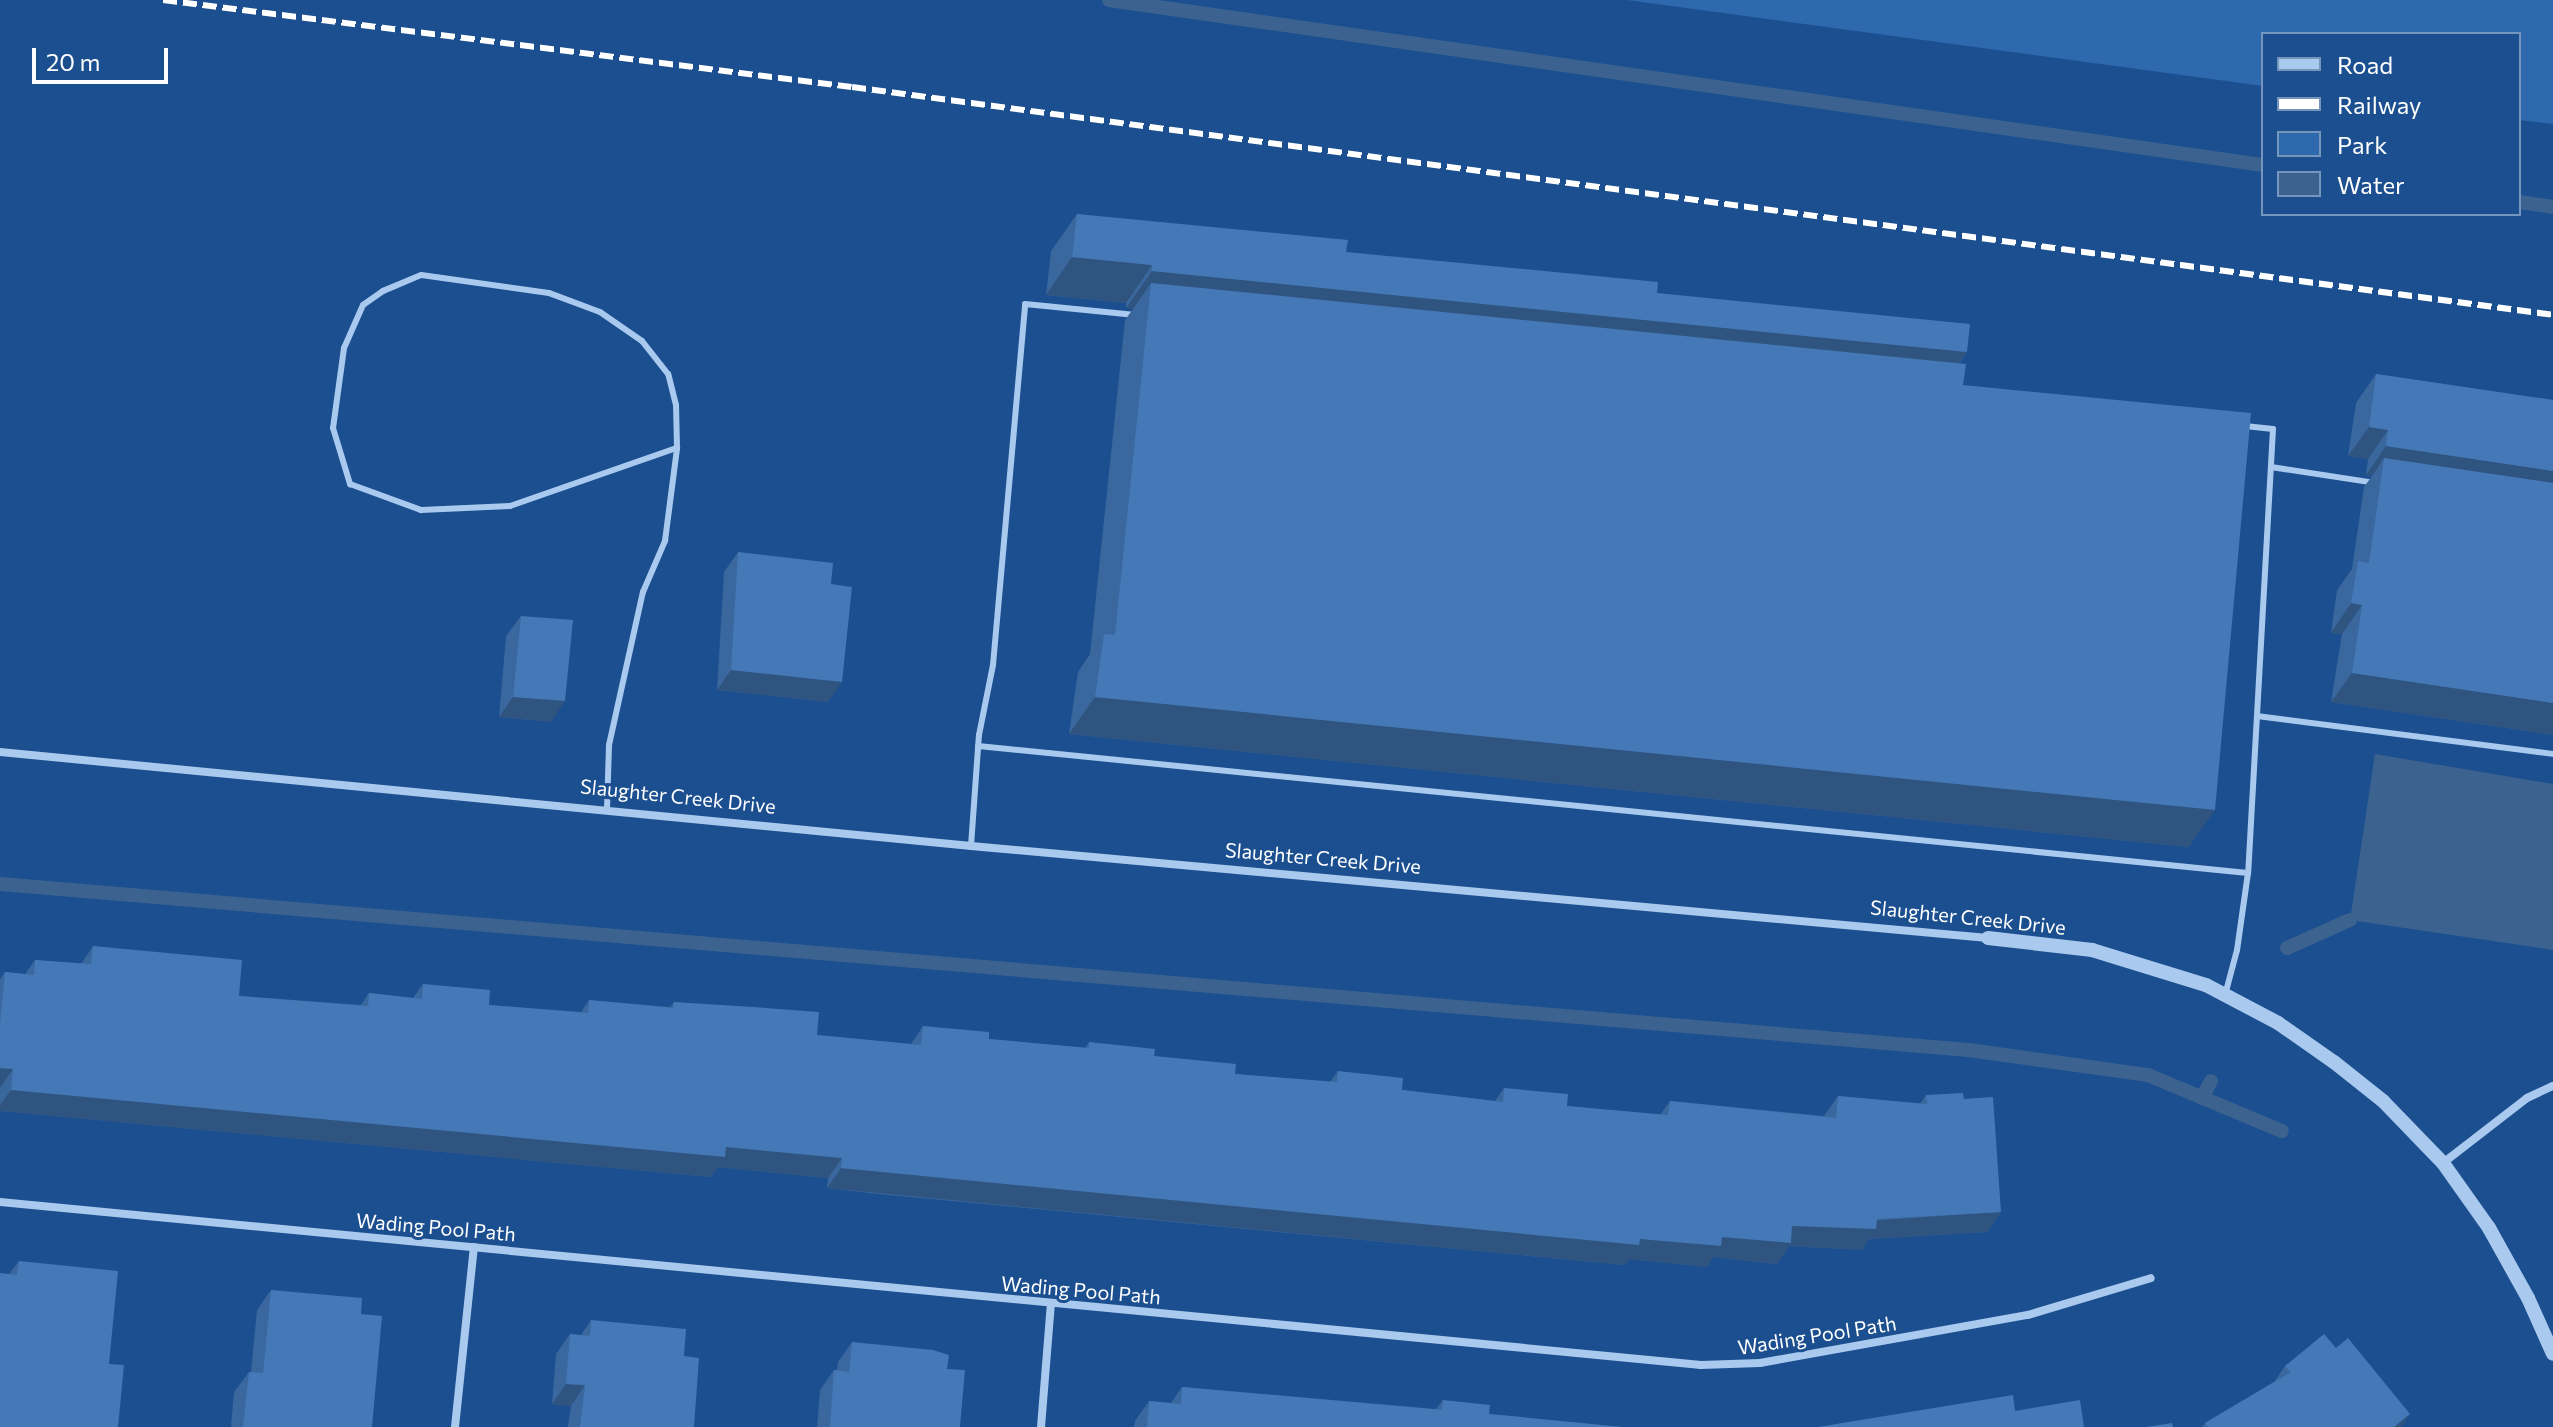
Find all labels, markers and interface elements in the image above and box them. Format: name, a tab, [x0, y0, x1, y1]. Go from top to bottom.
scale bar	[36, 32, 172, 82]
legend	[2261, 32, 2521, 216]
text: 20 m	[46, 47, 100, 76]
text: Road	[2337, 50, 2393, 79]
text: Railway	[2337, 90, 2422, 119]
text: Park	[2337, 130, 2387, 159]
text: Water	[2337, 170, 2405, 199]
street label: Slaughter Creek Drive	[579, 774, 777, 818]
street label: Slaughter Creek Drive	[1224, 837, 1422, 879]
street label: Slaughter Creek Drive	[1869, 895, 2067, 939]
street label: Wading Pool Path	[355, 1208, 517, 1246]
street label: Wading Pool Path	[1000, 1271, 1162, 1309]
street label: Wading Pool Path	[1736, 1311, 1898, 1359]

